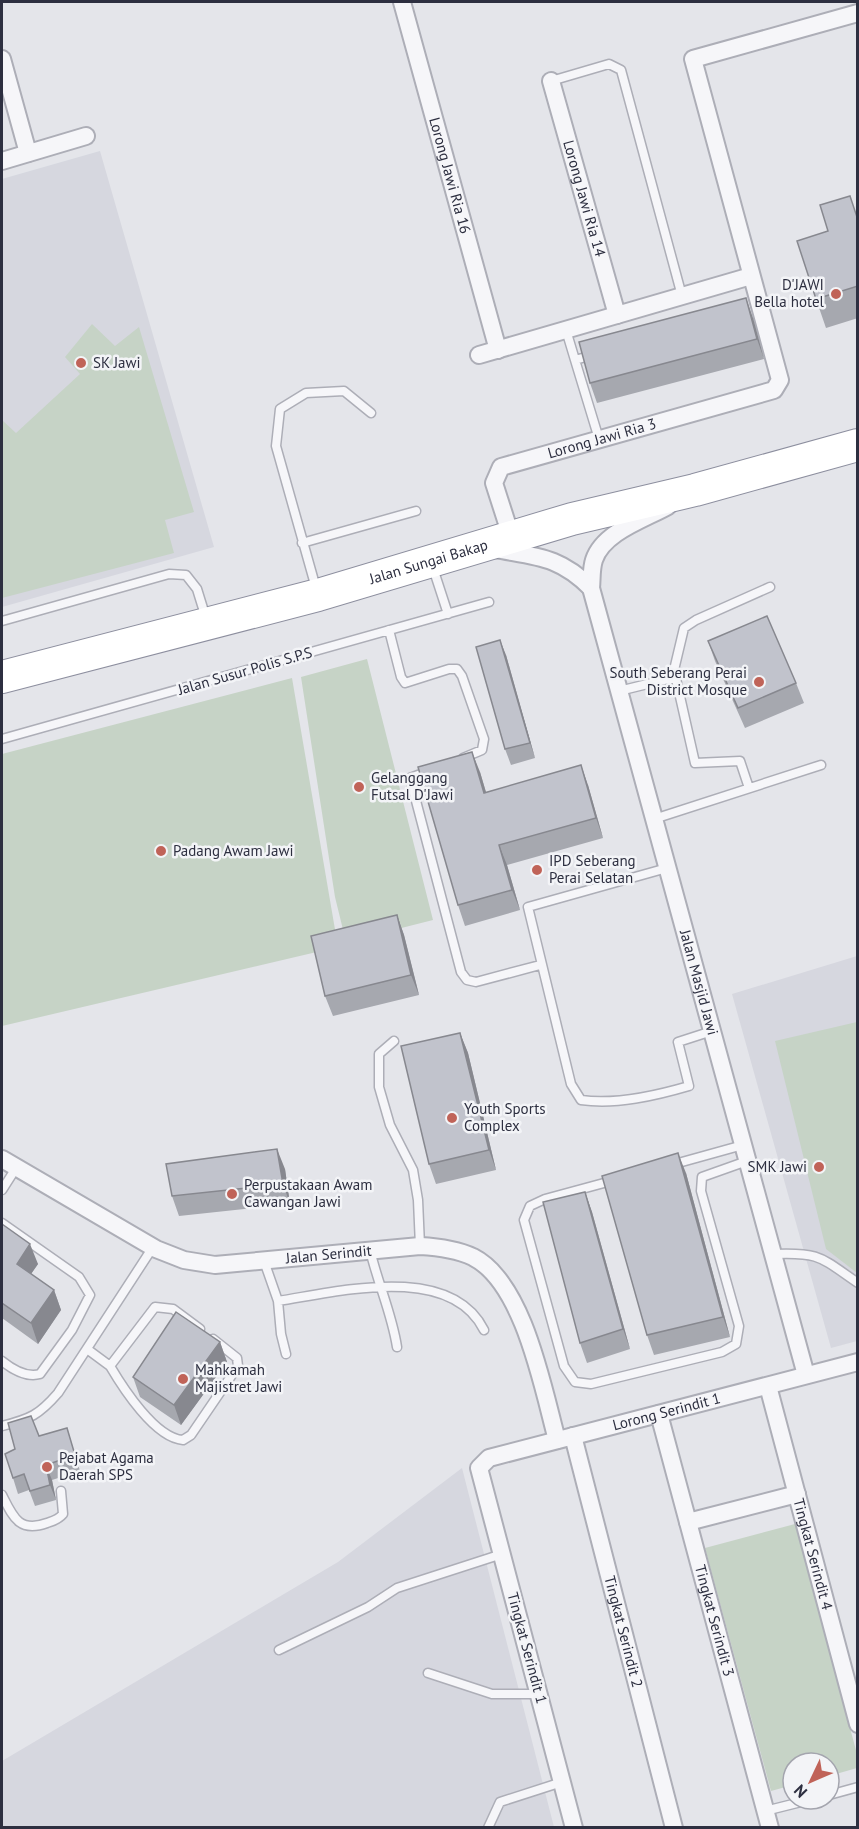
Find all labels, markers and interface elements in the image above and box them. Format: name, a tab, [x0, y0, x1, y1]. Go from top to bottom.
street label: Lorong Jawi Ria 16	[425, 115, 475, 236]
street label: Lorong Jawi Ria 14	[559, 138, 610, 259]
place label: D'JAWI Bella hotel	[754, 275, 825, 311]
marker: D'JAWI Bella hotel	[829, 287, 843, 301]
place label: SK Jawi	[93, 353, 141, 372]
marker: SK Jawi	[74, 356, 88, 370]
street label: Lorong Jawi Ria 3	[545, 414, 658, 462]
street label: Jalan Sungai Bakap	[366, 535, 490, 588]
street label: Jalan Susur Polis S.P.S	[175, 642, 314, 699]
place label: South Seberang Perai District Mosque	[609, 663, 747, 699]
marker: South Seberang Perai District Mosque	[752, 675, 766, 689]
place label: Gelanggang Futsal D'Jawi	[371, 768, 453, 804]
marker: Gelanggang Futsal D'Jawi	[352, 780, 366, 794]
place label: Padang Awam Jawi	[173, 841, 294, 860]
marker: Padang Awam Jawi	[154, 844, 168, 858]
place label: IPD Seberang Perai Selatan	[549, 851, 636, 887]
marker: IPD Seberang Perai Selatan	[530, 863, 544, 877]
street label: Jalan Masjid Jawi	[676, 926, 723, 1037]
place label: Youth Sports Complex	[464, 1099, 546, 1135]
marker: Youth Sports Complex	[445, 1111, 459, 1125]
place label: SMK Jawi	[748, 1157, 807, 1176]
marker: SMK Jawi	[812, 1160, 826, 1174]
place label: Perpustakaan Awam Cawangan Jawi	[244, 1175, 373, 1211]
marker: Perpustakaan Awam Cawangan Jawi	[225, 1187, 239, 1201]
street label: Jalan Serindit	[284, 1241, 372, 1267]
place label: Mahkamah Majistret Jawi	[195, 1360, 282, 1396]
marker: Mahkamah Majistret Jawi	[176, 1372, 190, 1386]
street label: Lorong Serindit 1	[611, 1388, 722, 1434]
place label: Pejabat Agama Daerah SPS	[59, 1448, 154, 1484]
marker: Pejabat Agama Daerah SPS	[40, 1460, 54, 1474]
street label: Tingkat Serindit 4	[789, 1496, 837, 1612]
street label: Tingkat Serindit 3	[691, 1563, 739, 1678]
street label: Tingkat Serindit 2	[600, 1574, 647, 1689]
street label: Tingkat Serindit 1	[503, 1590, 551, 1706]
north arrow	[781, 1751, 841, 1811]
text: N	[789, 1781, 811, 1802]

